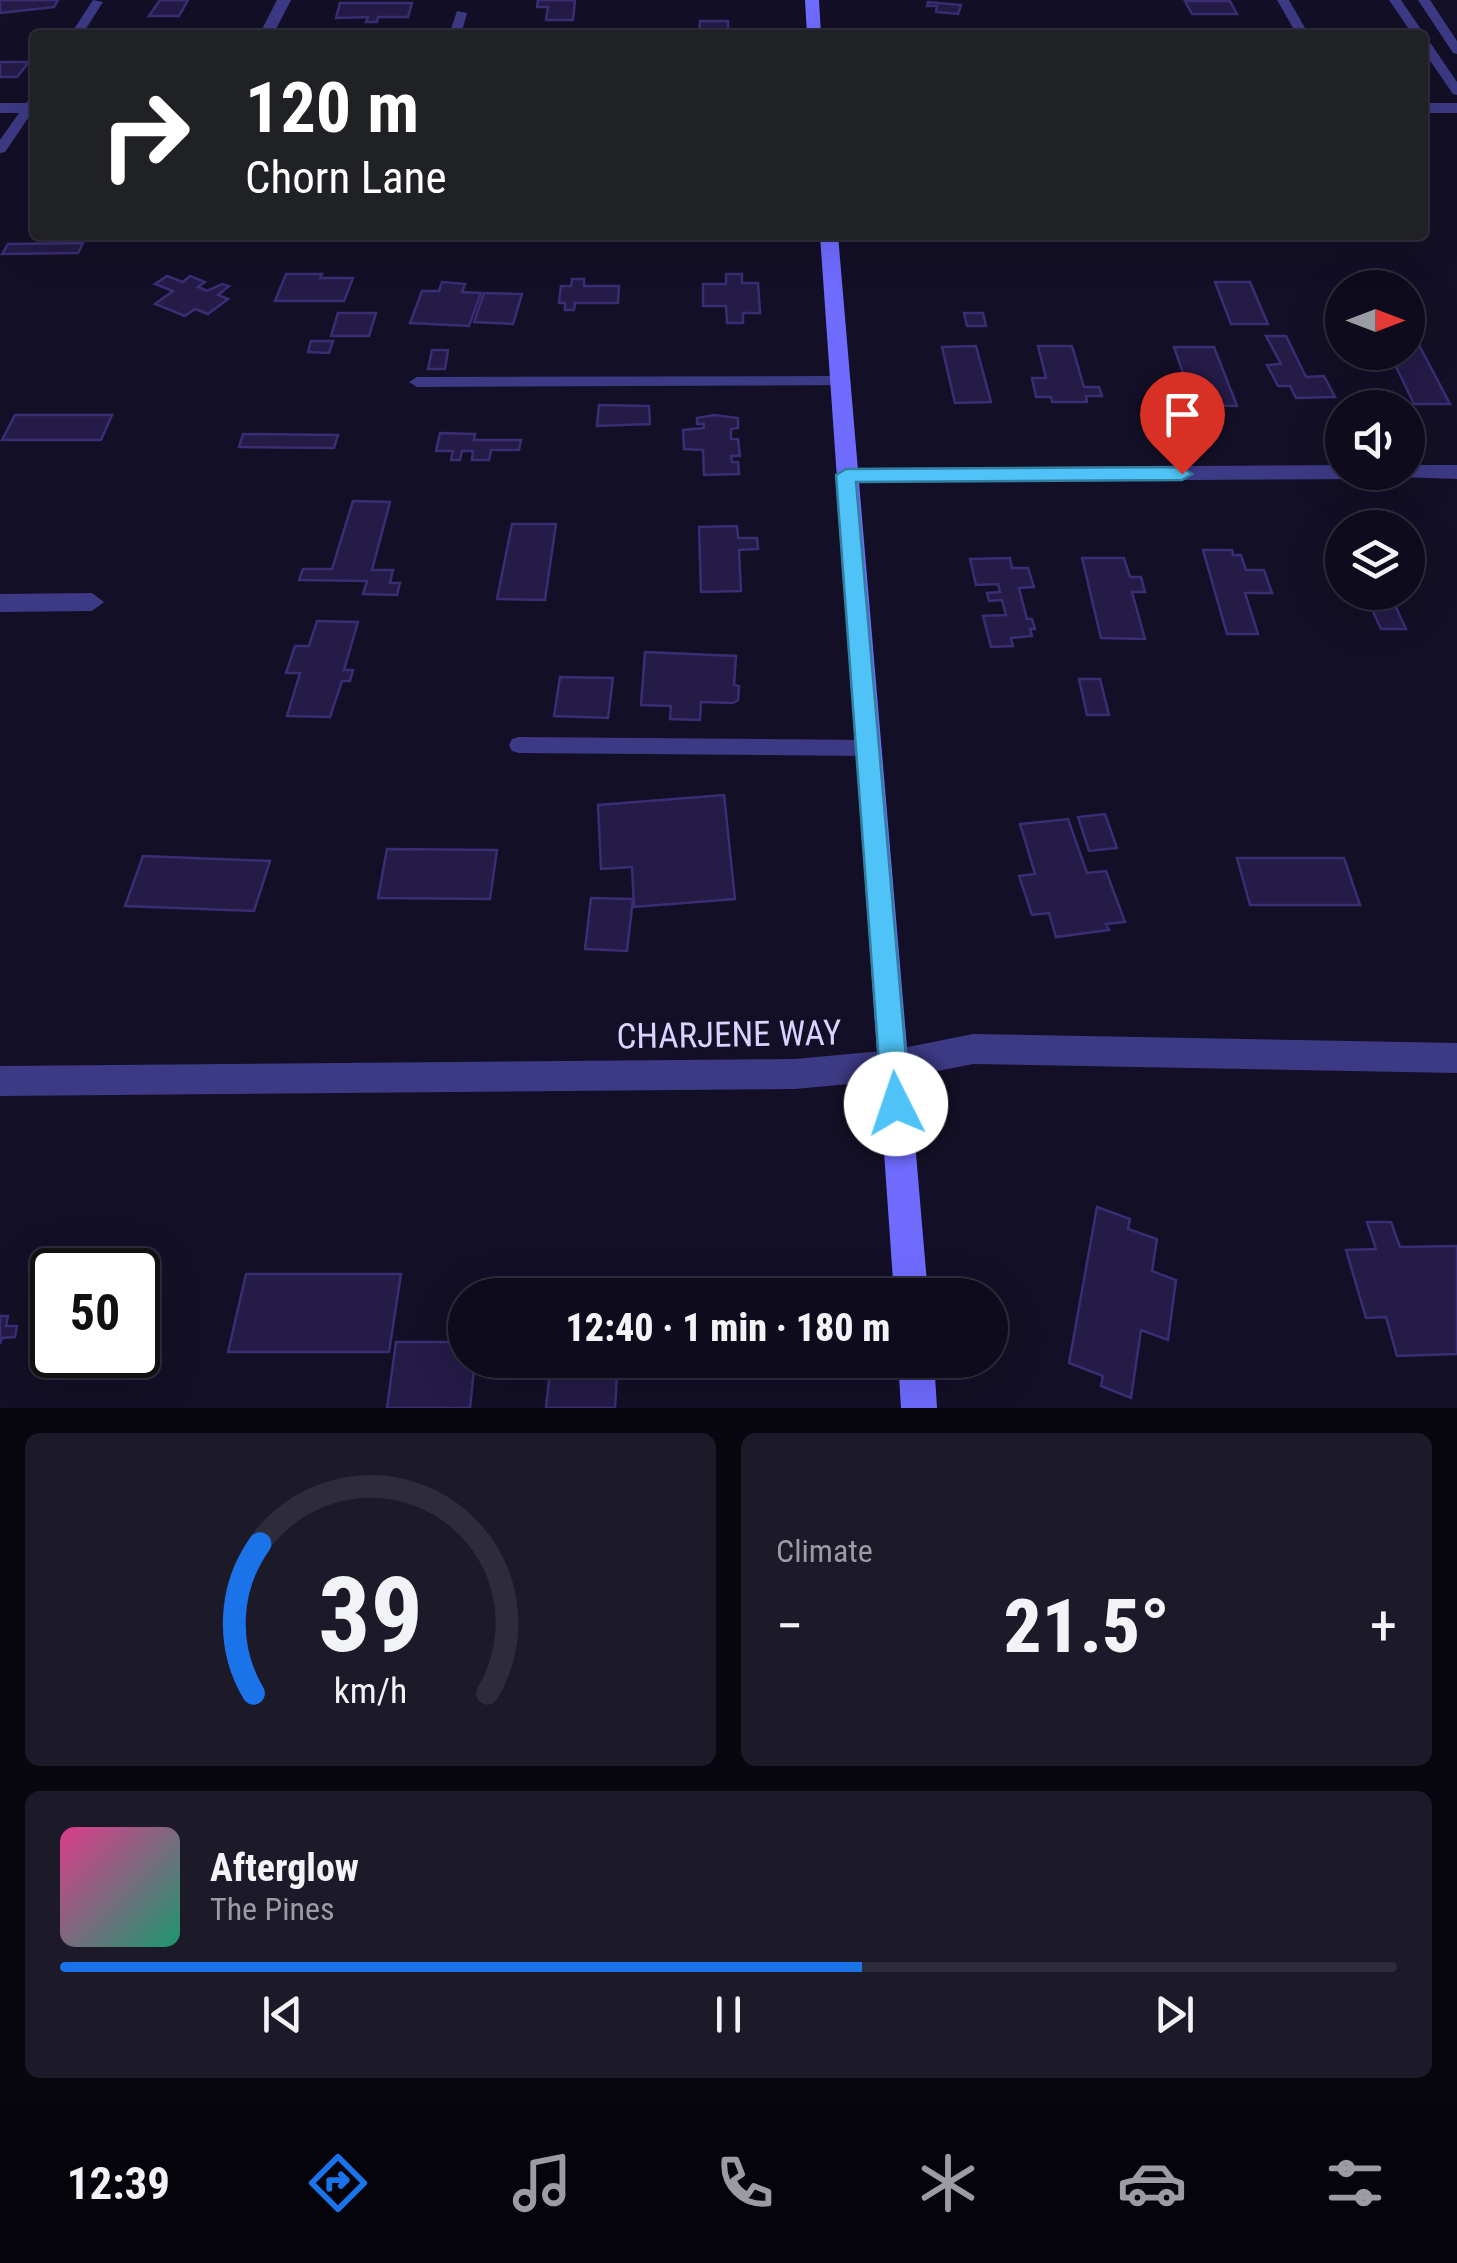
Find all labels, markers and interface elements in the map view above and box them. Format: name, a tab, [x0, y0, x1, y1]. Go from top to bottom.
text: 120 m	[245, 67, 419, 149]
icon: right	[80, 70, 210, 200]
text: Chorn Lane	[245, 151, 447, 204]
north arrow	[1325, 270, 1425, 370]
map controls	[1325, 270, 1425, 610]
pin	[1140, 372, 1225, 475]
icon: arrive	[1155, 387, 1210, 442]
button: sound	[1325, 390, 1425, 490]
button: layers	[1325, 510, 1425, 610]
street label: CHARJENE WAY	[616, 1013, 842, 1057]
position arrow	[844, 1052, 948, 1156]
speed limit sign: 50	[30, 1248, 160, 1378]
text: 12:40 · 1 min · 180 m	[566, 1306, 890, 1350]
text: Climate	[776, 1532, 873, 1570]
text: 39	[318, 1555, 423, 1676]
text: 21.5°	[1004, 1582, 1170, 1670]
text: −	[776, 1594, 804, 1658]
text: +	[1370, 1594, 1397, 1658]
text: km/h	[334, 1670, 407, 1712]
text: Afterglow	[210, 1846, 359, 1890]
text: The Pines	[210, 1890, 335, 1928]
icon: previous	[255, 1987, 310, 2042]
icon: pause	[701, 1987, 756, 2042]
icon: next	[1147, 1987, 1202, 2042]
icon: directions	[303, 2148, 373, 2218]
icon: music	[507, 2148, 577, 2218]
icon: phone	[710, 2148, 780, 2218]
icon: climate	[913, 2148, 983, 2218]
icon: car	[1117, 2148, 1187, 2218]
icon: filters	[1320, 2148, 1390, 2218]
text: 12:39	[67, 2157, 170, 2210]

